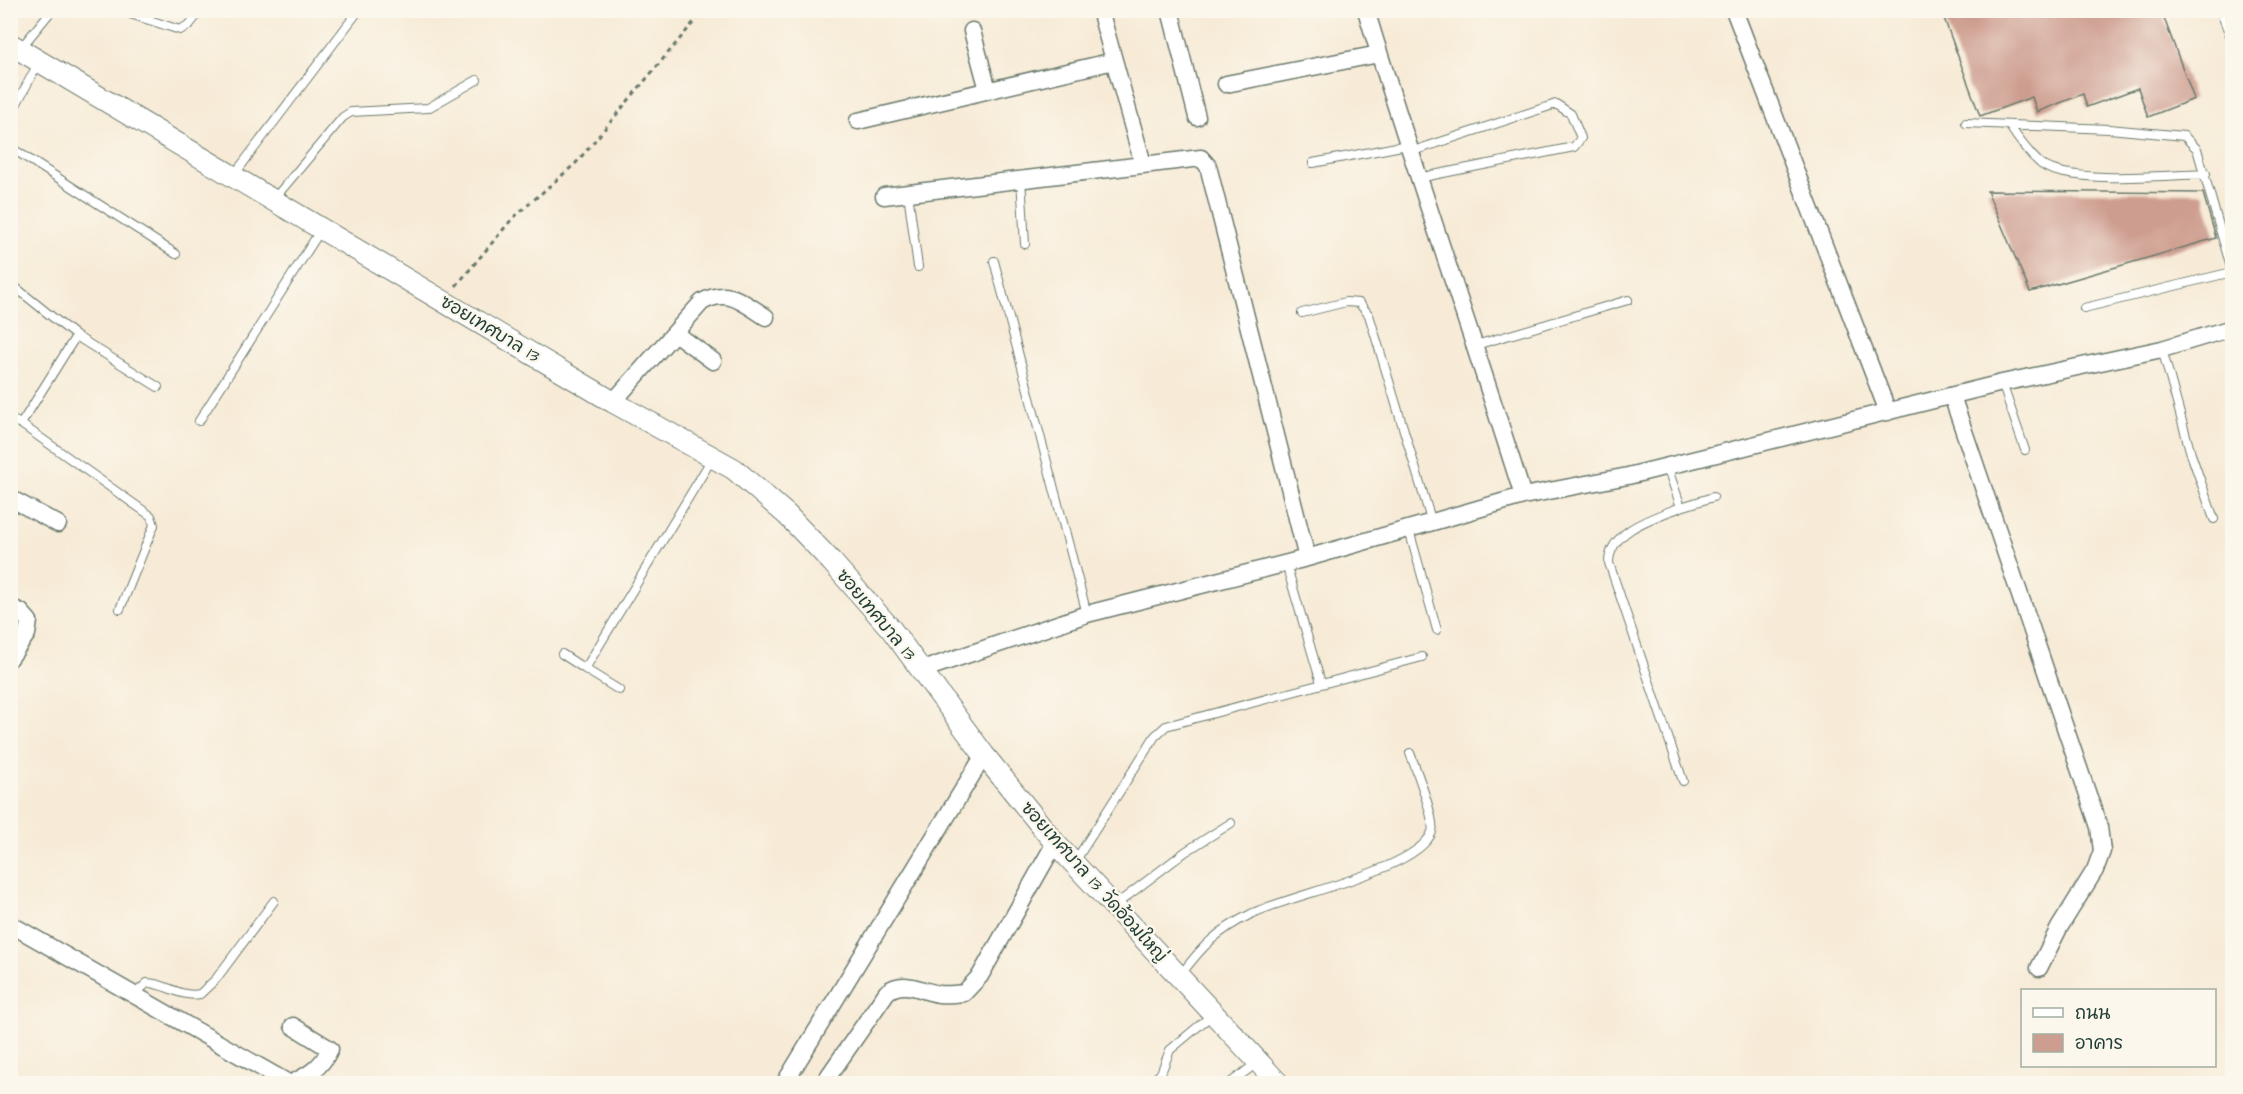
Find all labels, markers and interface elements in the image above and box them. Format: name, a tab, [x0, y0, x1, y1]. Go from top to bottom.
street label: ซอยเทศบาล 13	[435, 289, 545, 369]
street label: ซอยเทศบาล 13	[830, 564, 922, 666]
street label: ซอยเทศบาล 13 วัดอ้อมใหญ่	[1015, 795, 1174, 968]
legend	[2021, 989, 2216, 1067]
text: ถนน	[2075, 1001, 2110, 1026]
text: อาคาร	[2075, 1031, 2123, 1056]

